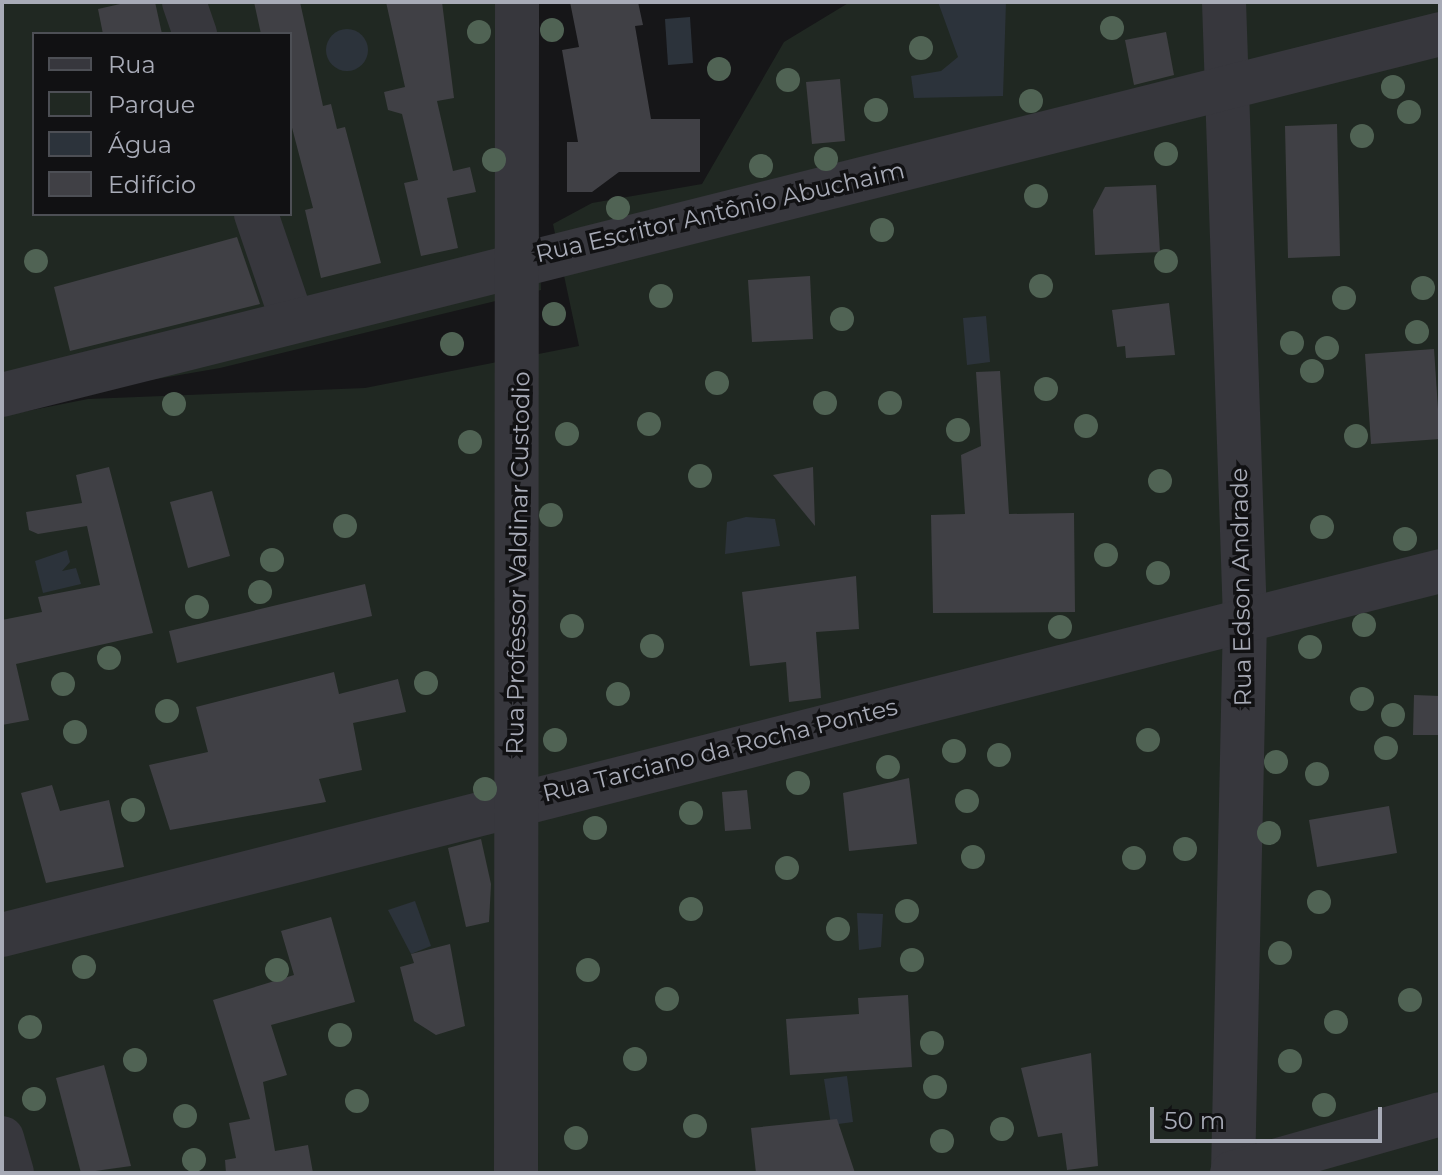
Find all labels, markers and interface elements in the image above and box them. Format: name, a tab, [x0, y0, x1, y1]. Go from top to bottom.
legend	[32, 32, 292, 216]
text: Rua	[108, 50, 156, 79]
text: Parque	[108, 90, 195, 119]
text: Água	[108, 130, 172, 159]
street label: Rua Escritor Antônio Abuchaim	[533, 155, 907, 269]
text: Edifício	[108, 170, 196, 199]
street label: Rua Professor Valdinar Custodio	[500, 371, 536, 755]
street label: Rua Edson Andrade	[1225, 467, 1257, 707]
street label: Rua Tarciano da Rocha Pontes	[540, 692, 900, 808]
scale bar	[1154, 1091, 1386, 1141]
text: 50 m	[1164, 1106, 1225, 1135]

